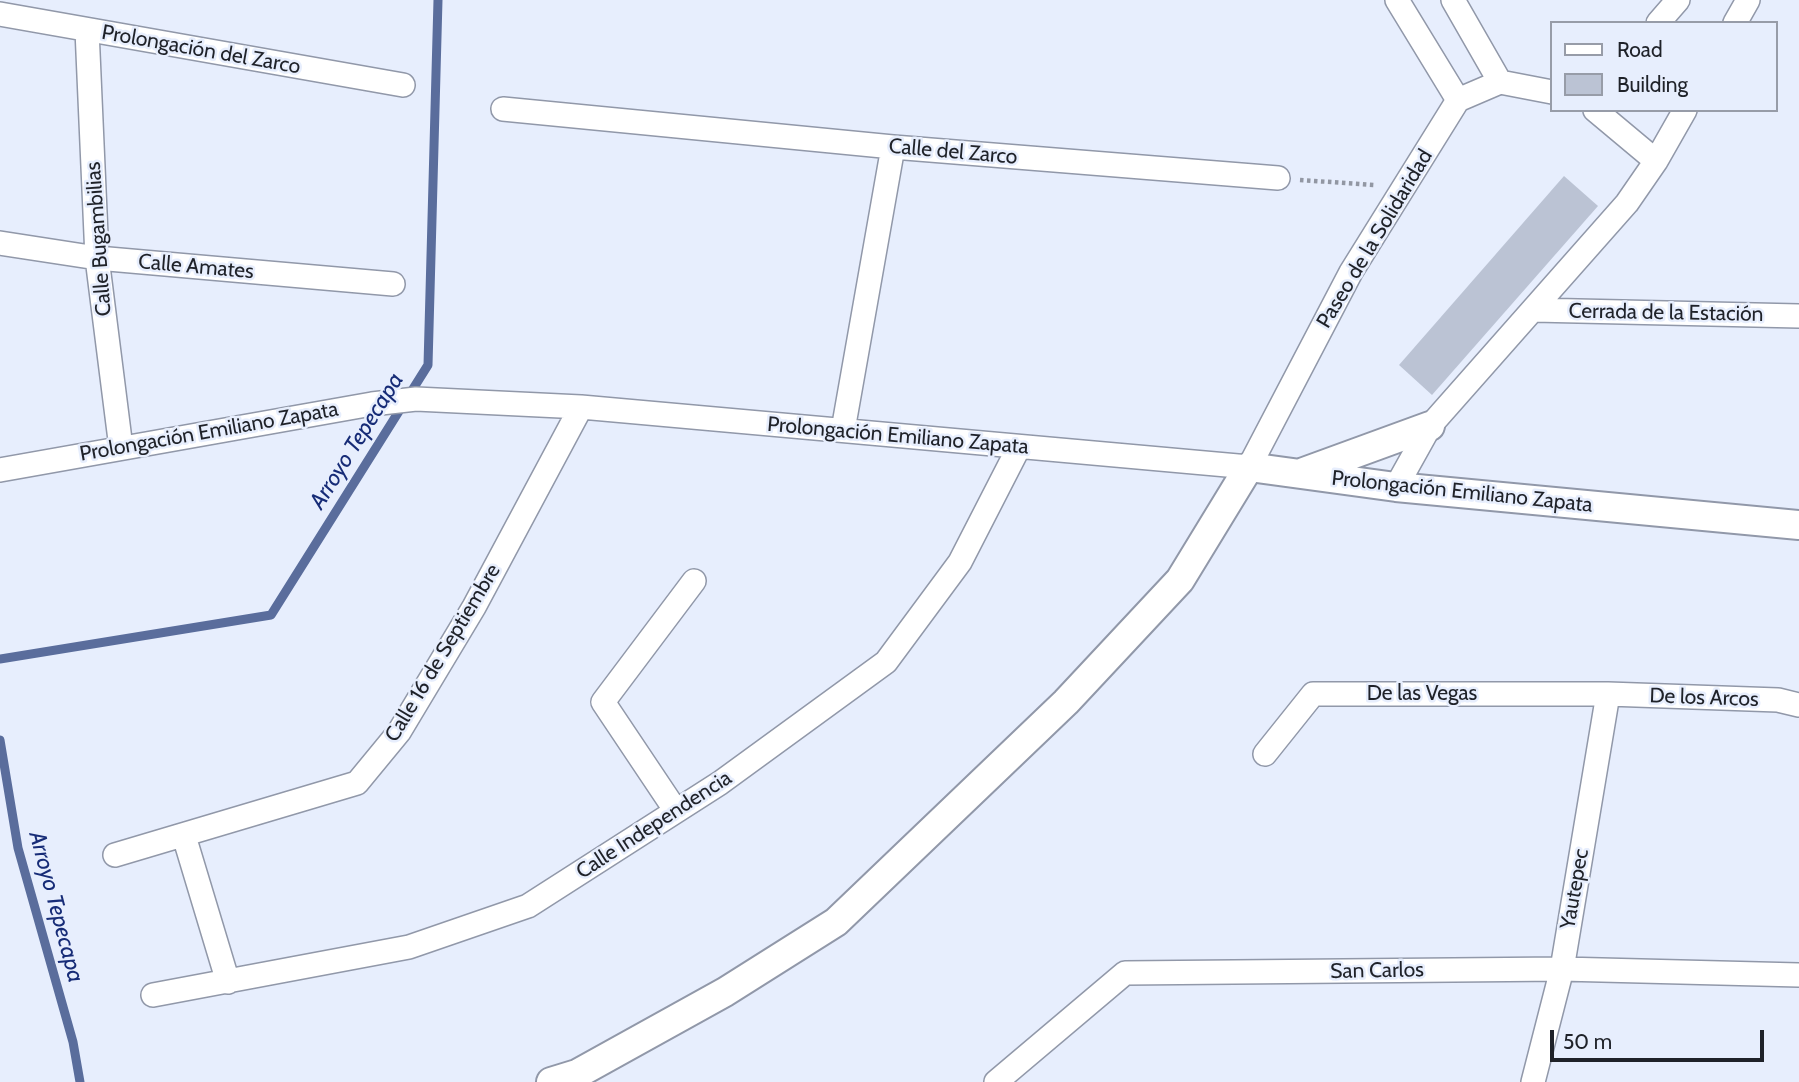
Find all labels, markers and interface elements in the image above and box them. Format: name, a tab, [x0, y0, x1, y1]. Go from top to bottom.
street label: Prolongación del Zarco	[100, 20, 302, 80]
legend	[1550, 21, 1778, 112]
text: Road	[1617, 37, 1663, 62]
text: Building	[1617, 72, 1688, 97]
street label: Calle del Zarco	[888, 134, 1018, 170]
street label: Paseo de la Solidaridad	[1312, 145, 1438, 333]
street label: Calle Bugambilias	[81, 161, 117, 317]
street label: Calle Amates	[137, 249, 255, 285]
street label: Cerrada de la Estación	[1568, 299, 1764, 327]
water label: Arroyo Tepecapa	[304, 368, 410, 514]
street label: Prolongación Emiliano Zapata	[78, 397, 340, 467]
street label: Prolongación Emiliano Zapata	[766, 412, 1030, 460]
street label: Prolongación Emiliano Zapata	[1330, 466, 1594, 518]
street label: Calle 16 de Septiembre	[380, 560, 506, 746]
street label: De las Vegas	[1367, 681, 1477, 707]
street label: De los Arcos	[1649, 683, 1759, 713]
street label: Calle Independencia	[572, 765, 736, 885]
water label: Arroyo Tepecapa	[23, 828, 89, 986]
street label: Yautepec	[1556, 847, 1594, 931]
street label: San Carlos	[1330, 958, 1424, 984]
scale bar	[1554, 1016, 1768, 1060]
text: 50 m	[1563, 1029, 1612, 1054]

